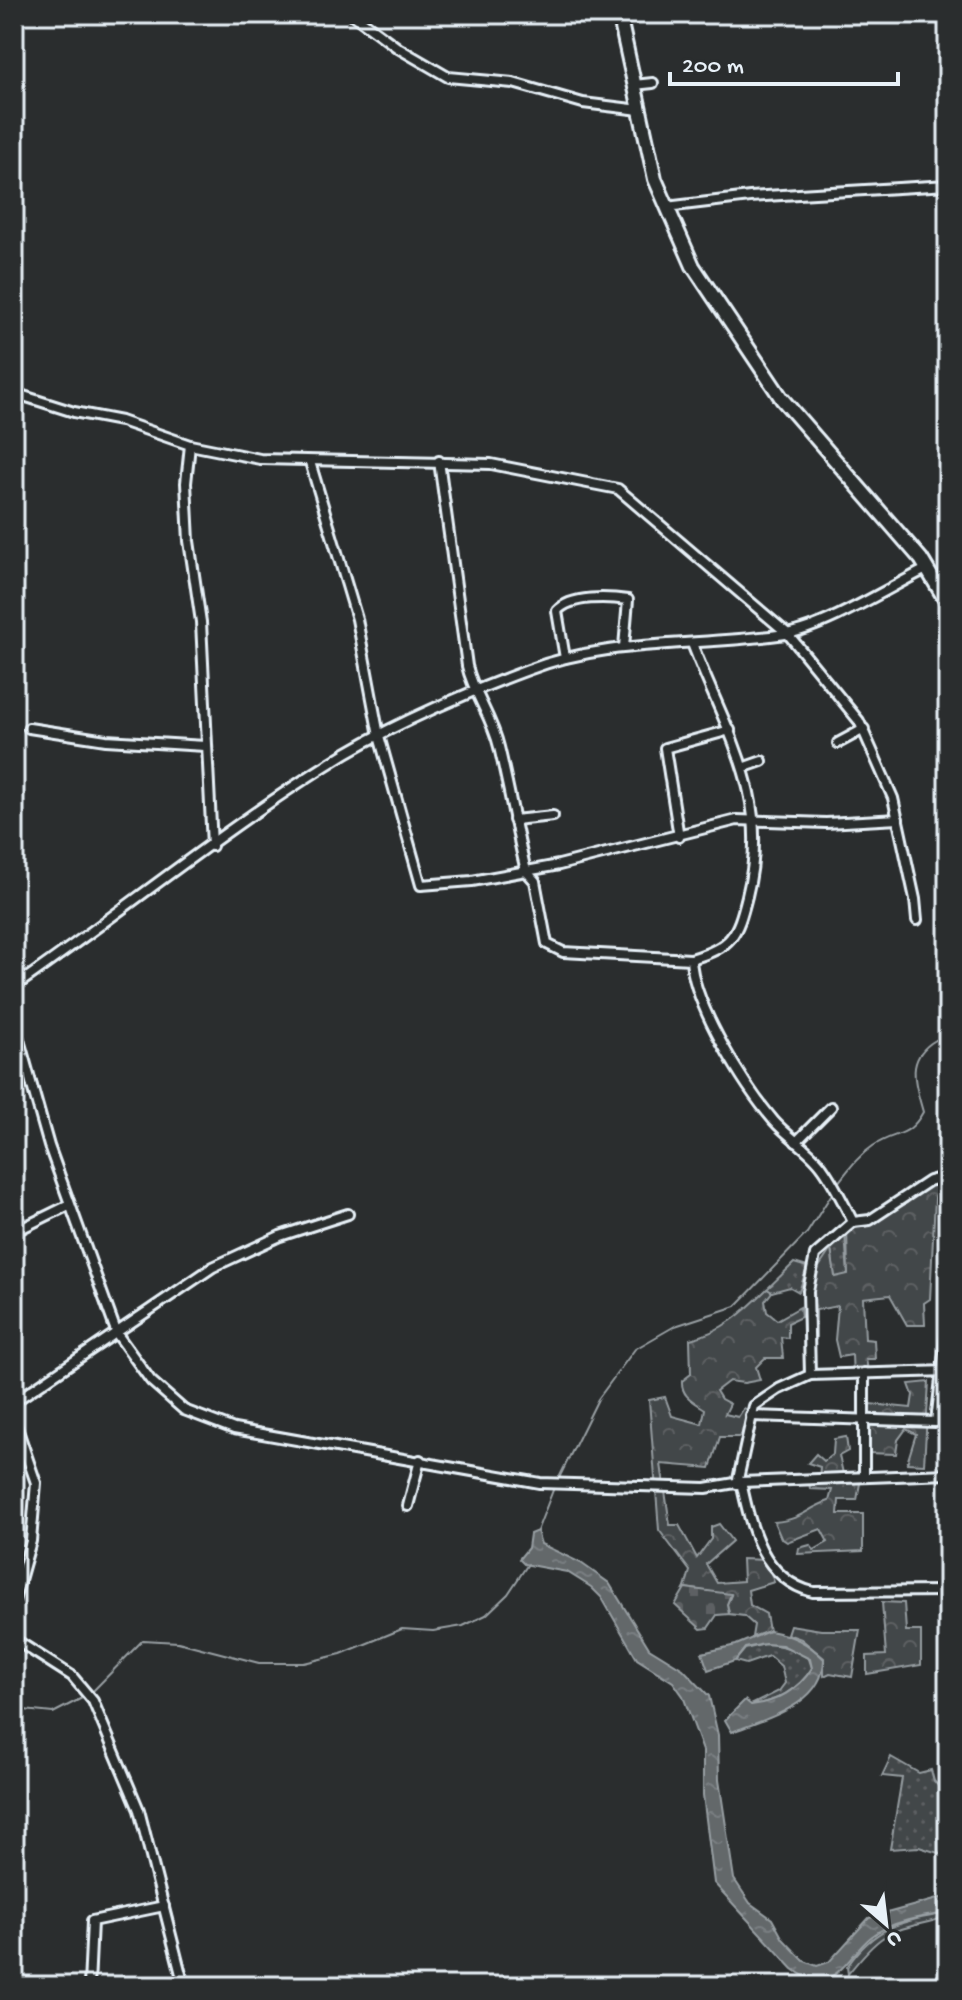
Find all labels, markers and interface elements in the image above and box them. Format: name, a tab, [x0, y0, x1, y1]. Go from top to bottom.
scale bar	[670, 36, 898, 86]
text: 200 m	[682, 53, 744, 82]
north arrow	[846, 1884, 926, 1964]
text: U	[882, 1924, 905, 1953]

